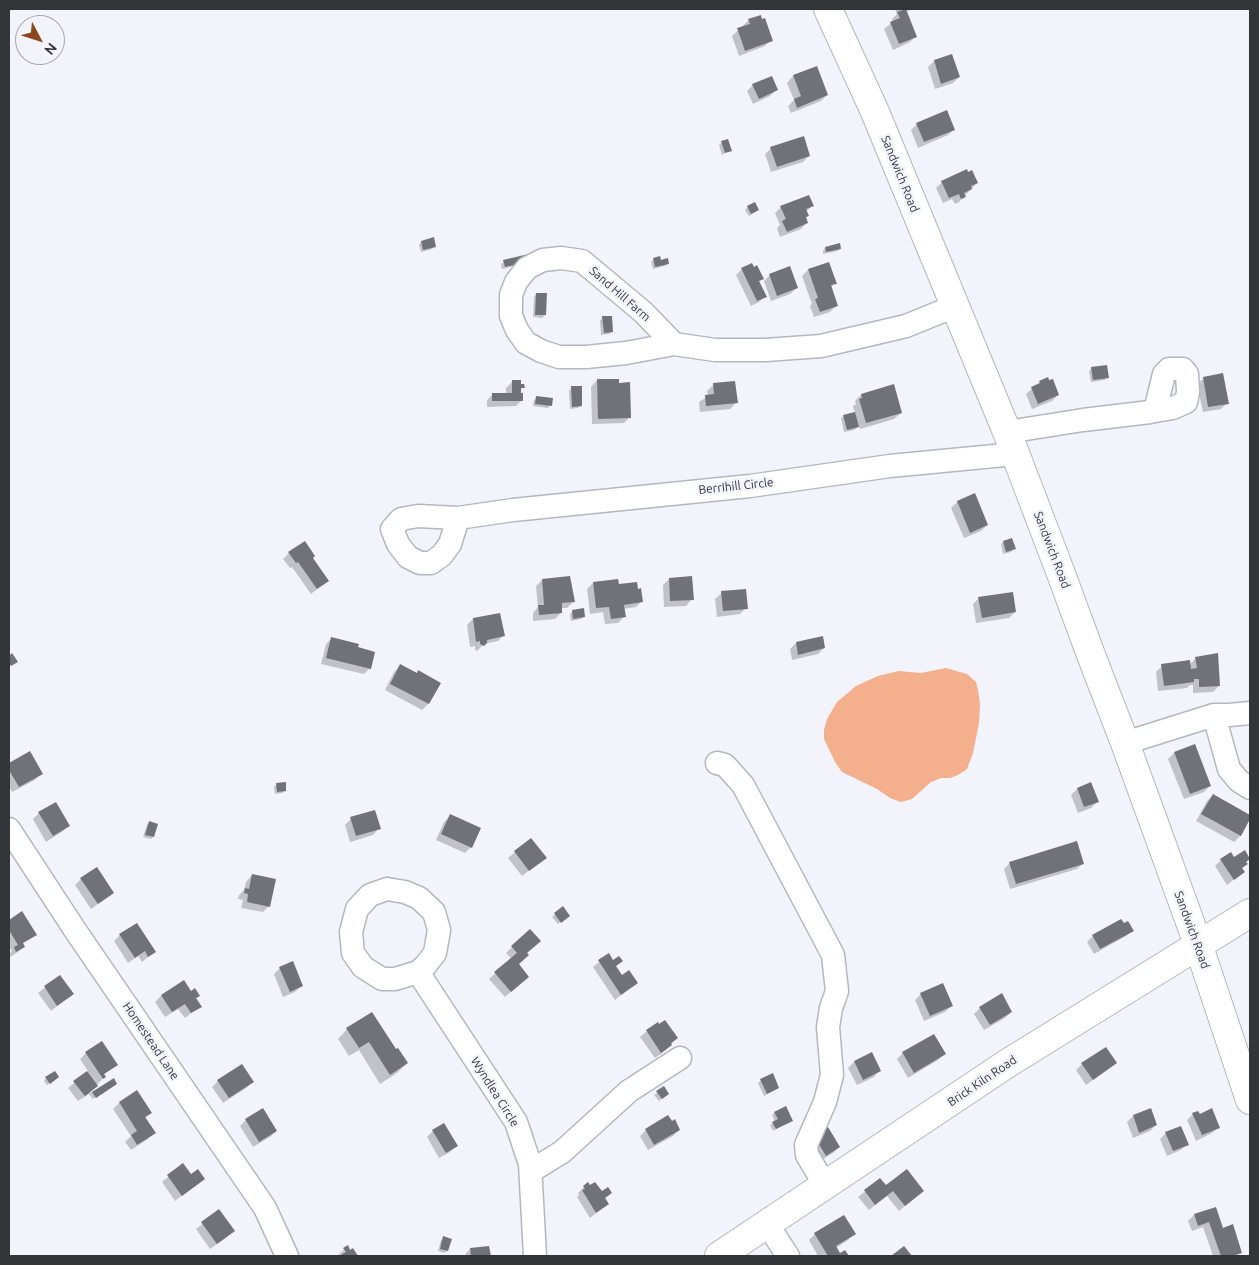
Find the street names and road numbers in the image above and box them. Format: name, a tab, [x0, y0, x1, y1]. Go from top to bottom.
street label: Sandwich Road	[878, 134, 922, 214]
street label: Sand Hill Farm	[586, 264, 654, 324]
street label: BerrIhill Circle	[698, 475, 774, 497]
street label: Sandwich Road	[1031, 509, 1073, 591]
street label: Sandwich Road	[1171, 889, 1213, 971]
street label: Homestead Lane	[120, 999, 182, 1083]
street label: Brick Kiln Road	[945, 1053, 1019, 1109]
street label: Wyndlea Circle	[468, 1054, 522, 1130]

